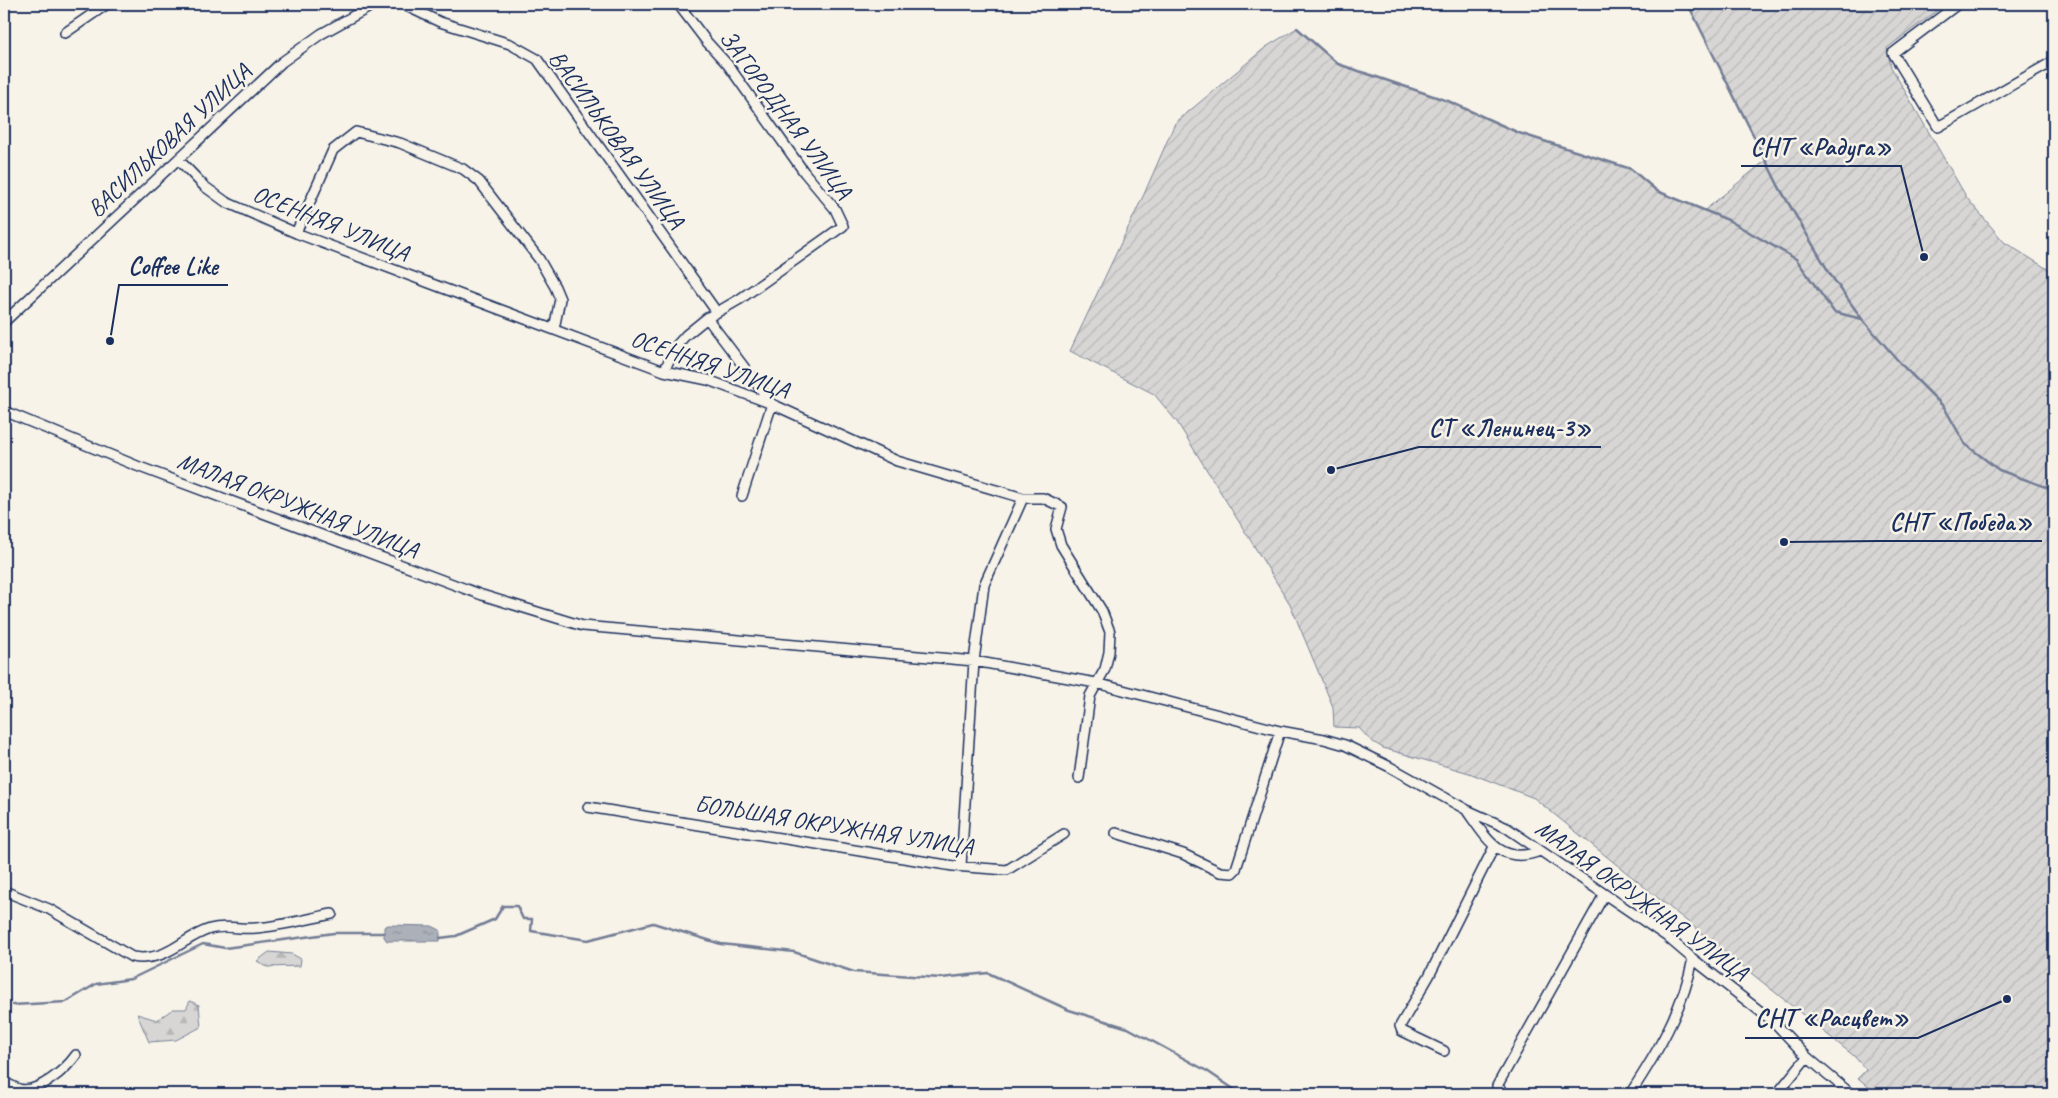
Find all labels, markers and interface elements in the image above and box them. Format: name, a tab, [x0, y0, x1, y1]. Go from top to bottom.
street label: ЗАГОРОДНАЯ УЛИЦА	[713, 24, 860, 205]
street label: ВАСИЛЬКОВАЯ УЛИЦА	[542, 44, 692, 235]
street label: ВАСИЛЬКОВАЯ УЛИЦА	[81, 56, 258, 223]
callout: СНТ «Радуга»	[1741, 126, 1901, 166]
text: СНТ «Радуга»	[1751, 131, 1892, 163]
street label: ОСЕННЯЯ УЛИЦА	[249, 178, 414, 268]
callout: Coffee Like	[119, 245, 228, 285]
text: Coffee Like	[128, 250, 219, 282]
street label: ОСЕННЯЯ УЛИЦА	[627, 323, 794, 405]
callout: СТ «Ленинец-3»	[1419, 407, 1601, 447]
text: СТ «Ленинец-3»	[1429, 412, 1592, 444]
street label: МАЛАЯ ОКРУЖНАЯ УЛИЦА	[173, 445, 423, 565]
callout: СНТ «Победа»	[1880, 501, 2042, 541]
text: СНТ «Победа»	[1890, 506, 2033, 538]
street label: БОЛЬШАЯ ОКРУЖНАЯ УЛИЦА	[693, 788, 976, 862]
street label: МАЛАЯ ОКРУЖНАЯ УЛИЦА	[1530, 813, 1755, 988]
callout: СНТ «Расцвет»	[1745, 998, 1918, 1038]
text: СНТ «Расцвет»	[1755, 1002, 1909, 1034]

